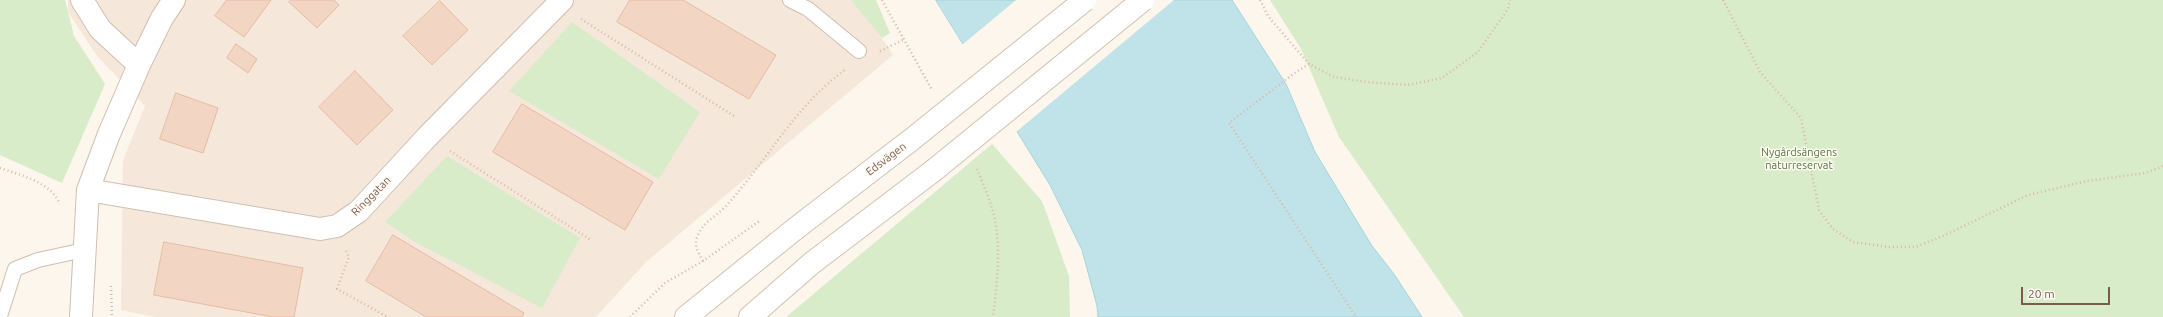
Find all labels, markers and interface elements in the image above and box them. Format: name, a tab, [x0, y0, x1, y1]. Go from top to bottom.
street label: Edsvägen	[863, 140, 909, 178]
park label: Nygårdsängens naturreservat	[1761, 145, 1837, 171]
street label: Ringgatan	[349, 174, 393, 218]
scale bar	[2023, 279, 2112, 305]
text: 20 m	[2028, 287, 2055, 300]

